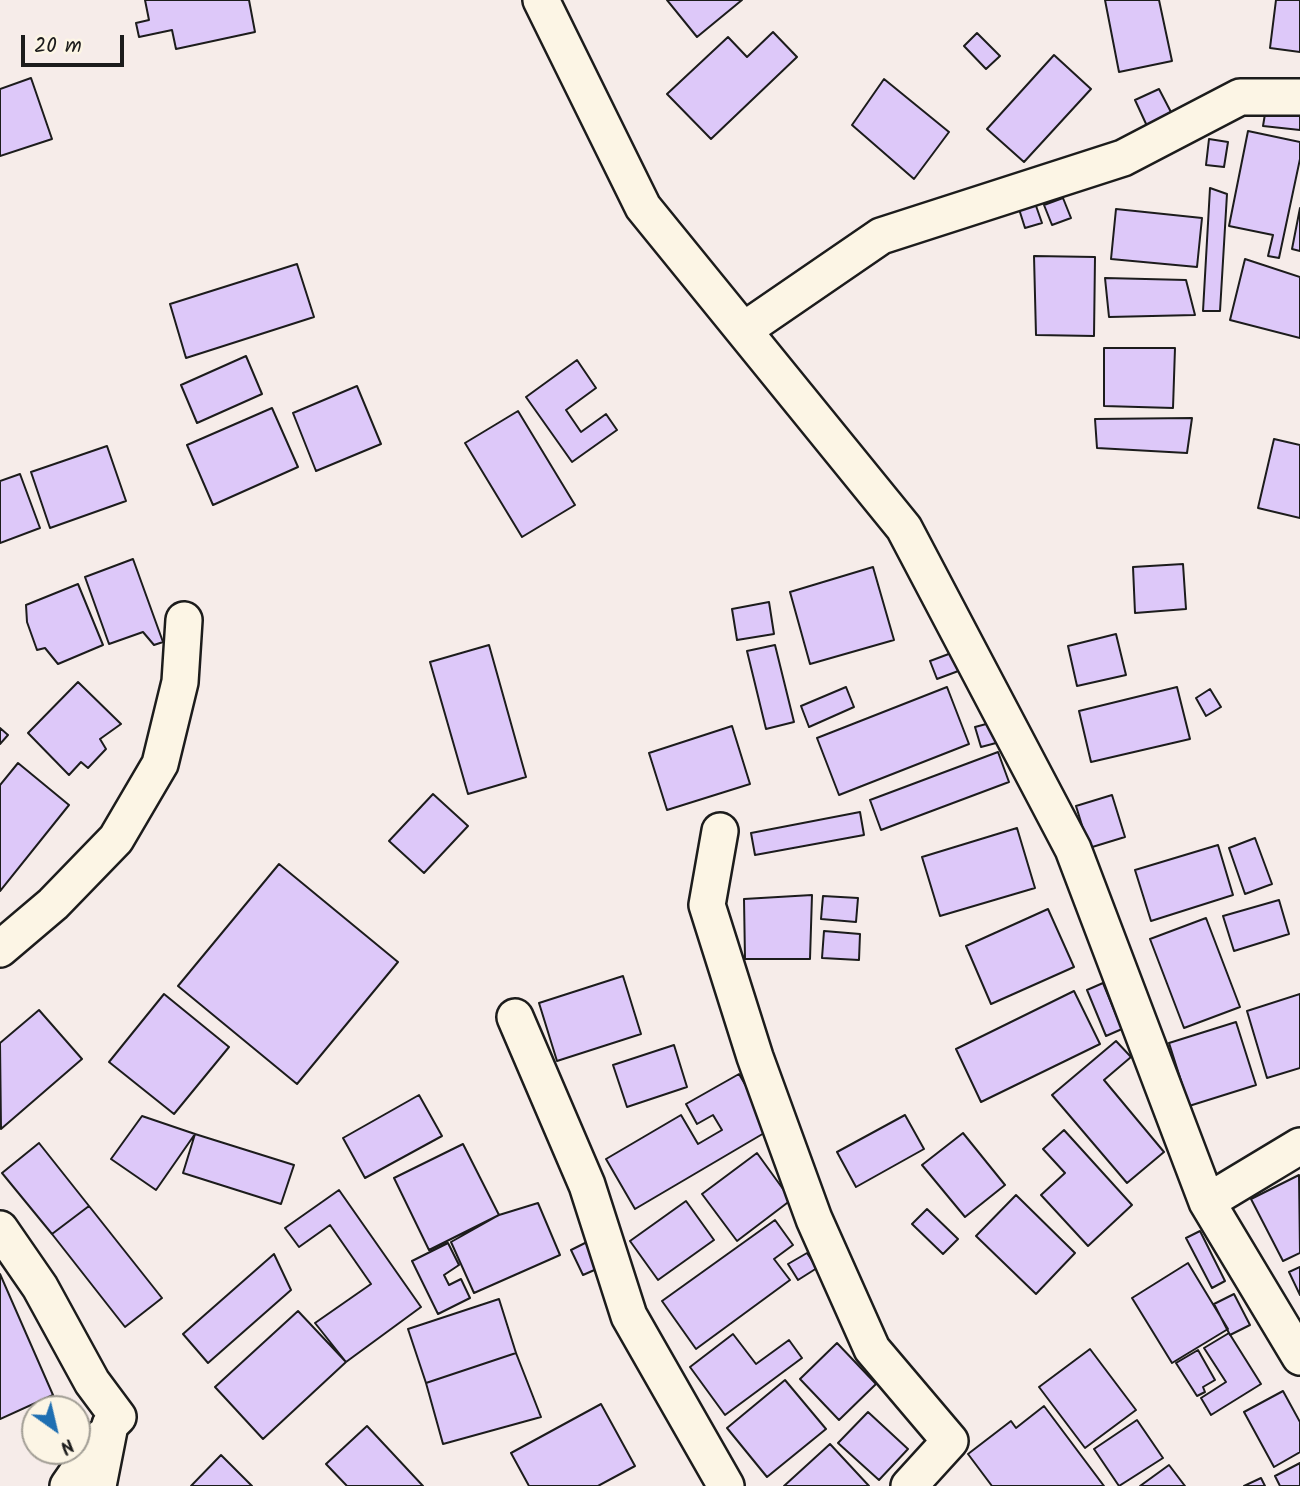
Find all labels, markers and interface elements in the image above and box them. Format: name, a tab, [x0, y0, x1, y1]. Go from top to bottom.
scale bar	[24, 21, 128, 65]
text: 20 m	[34, 30, 82, 63]
north arrow	[21, 1395, 91, 1465]
text: N	[53, 1430, 80, 1462]

